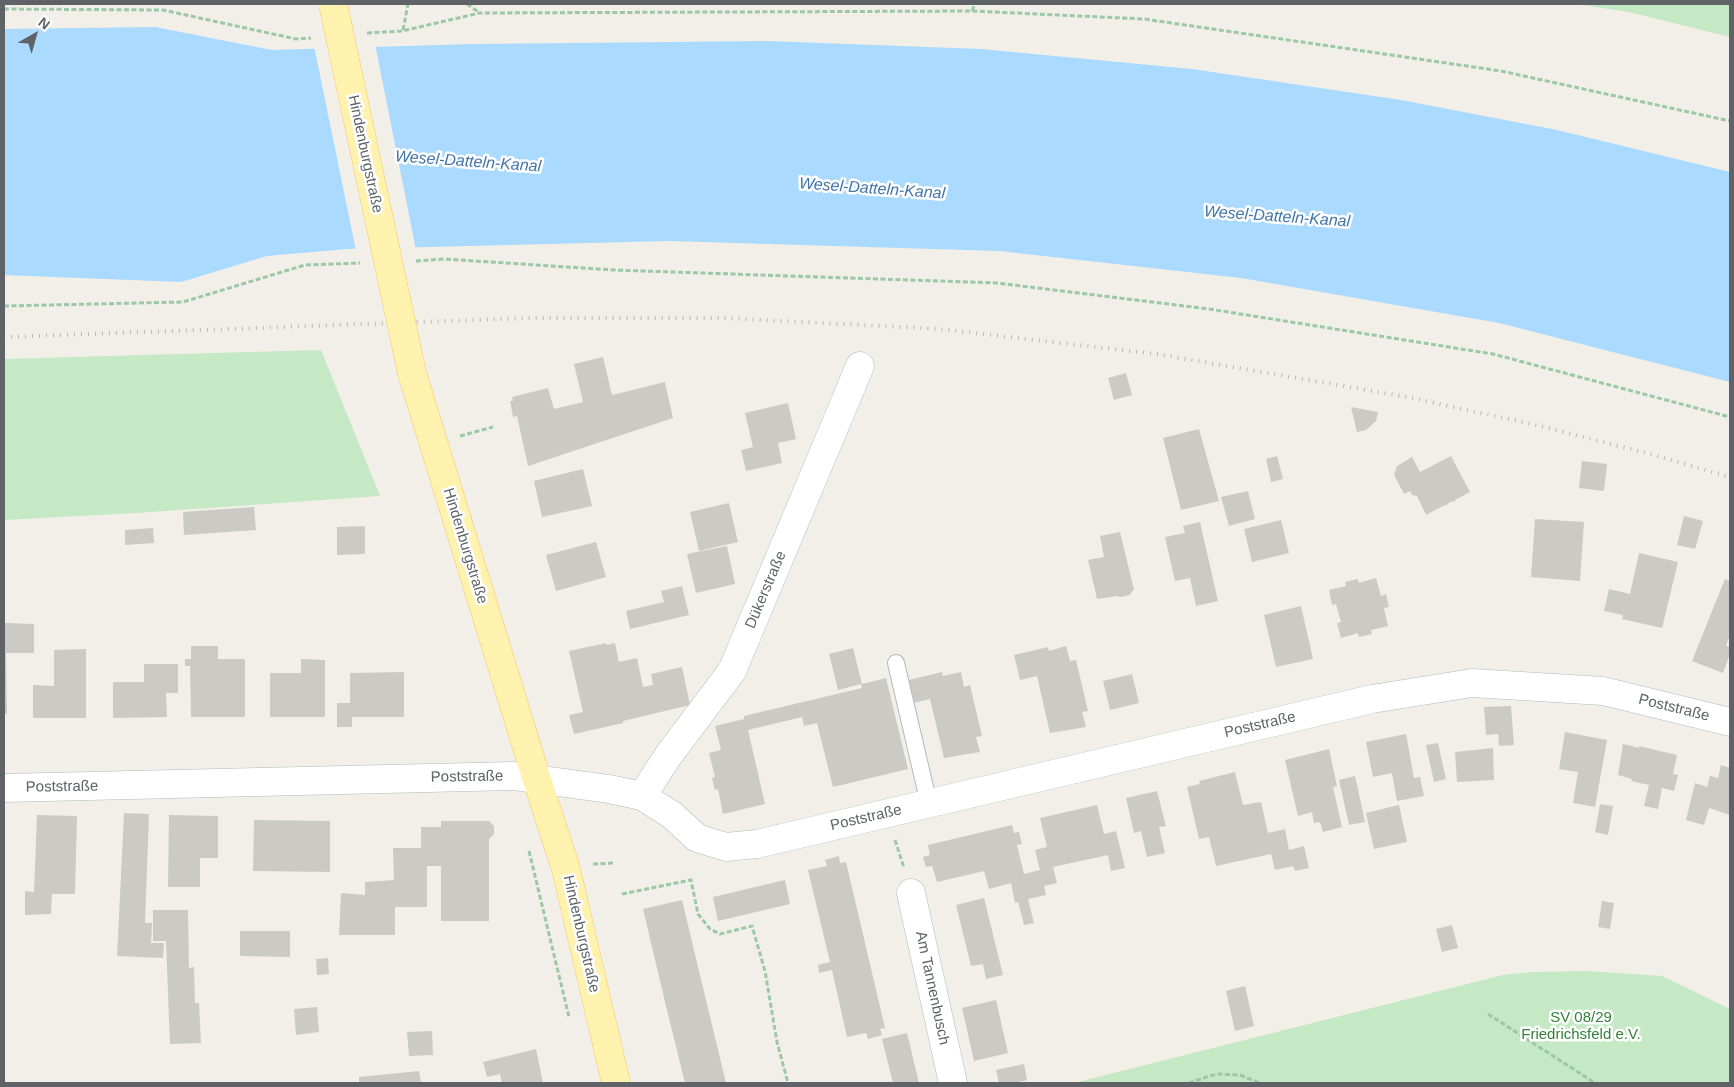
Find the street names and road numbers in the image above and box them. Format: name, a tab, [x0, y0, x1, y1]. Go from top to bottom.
street label: Hindenburgstraße	[344, 93, 386, 215]
street label: Hindenburgstraße	[439, 486, 491, 606]
street label: Dükerstraße	[742, 549, 790, 631]
street label: Poststraße	[1637, 690, 1711, 726]
street label: Poststraße	[1223, 708, 1297, 742]
street label: Poststraße	[431, 767, 503, 787]
street label: Poststraße	[26, 777, 98, 797]
street label: Poststraße	[829, 801, 903, 835]
street label: Hindenburgstraße	[559, 873, 603, 995]
street label: Am Tannenbusch	[911, 929, 953, 1047]

